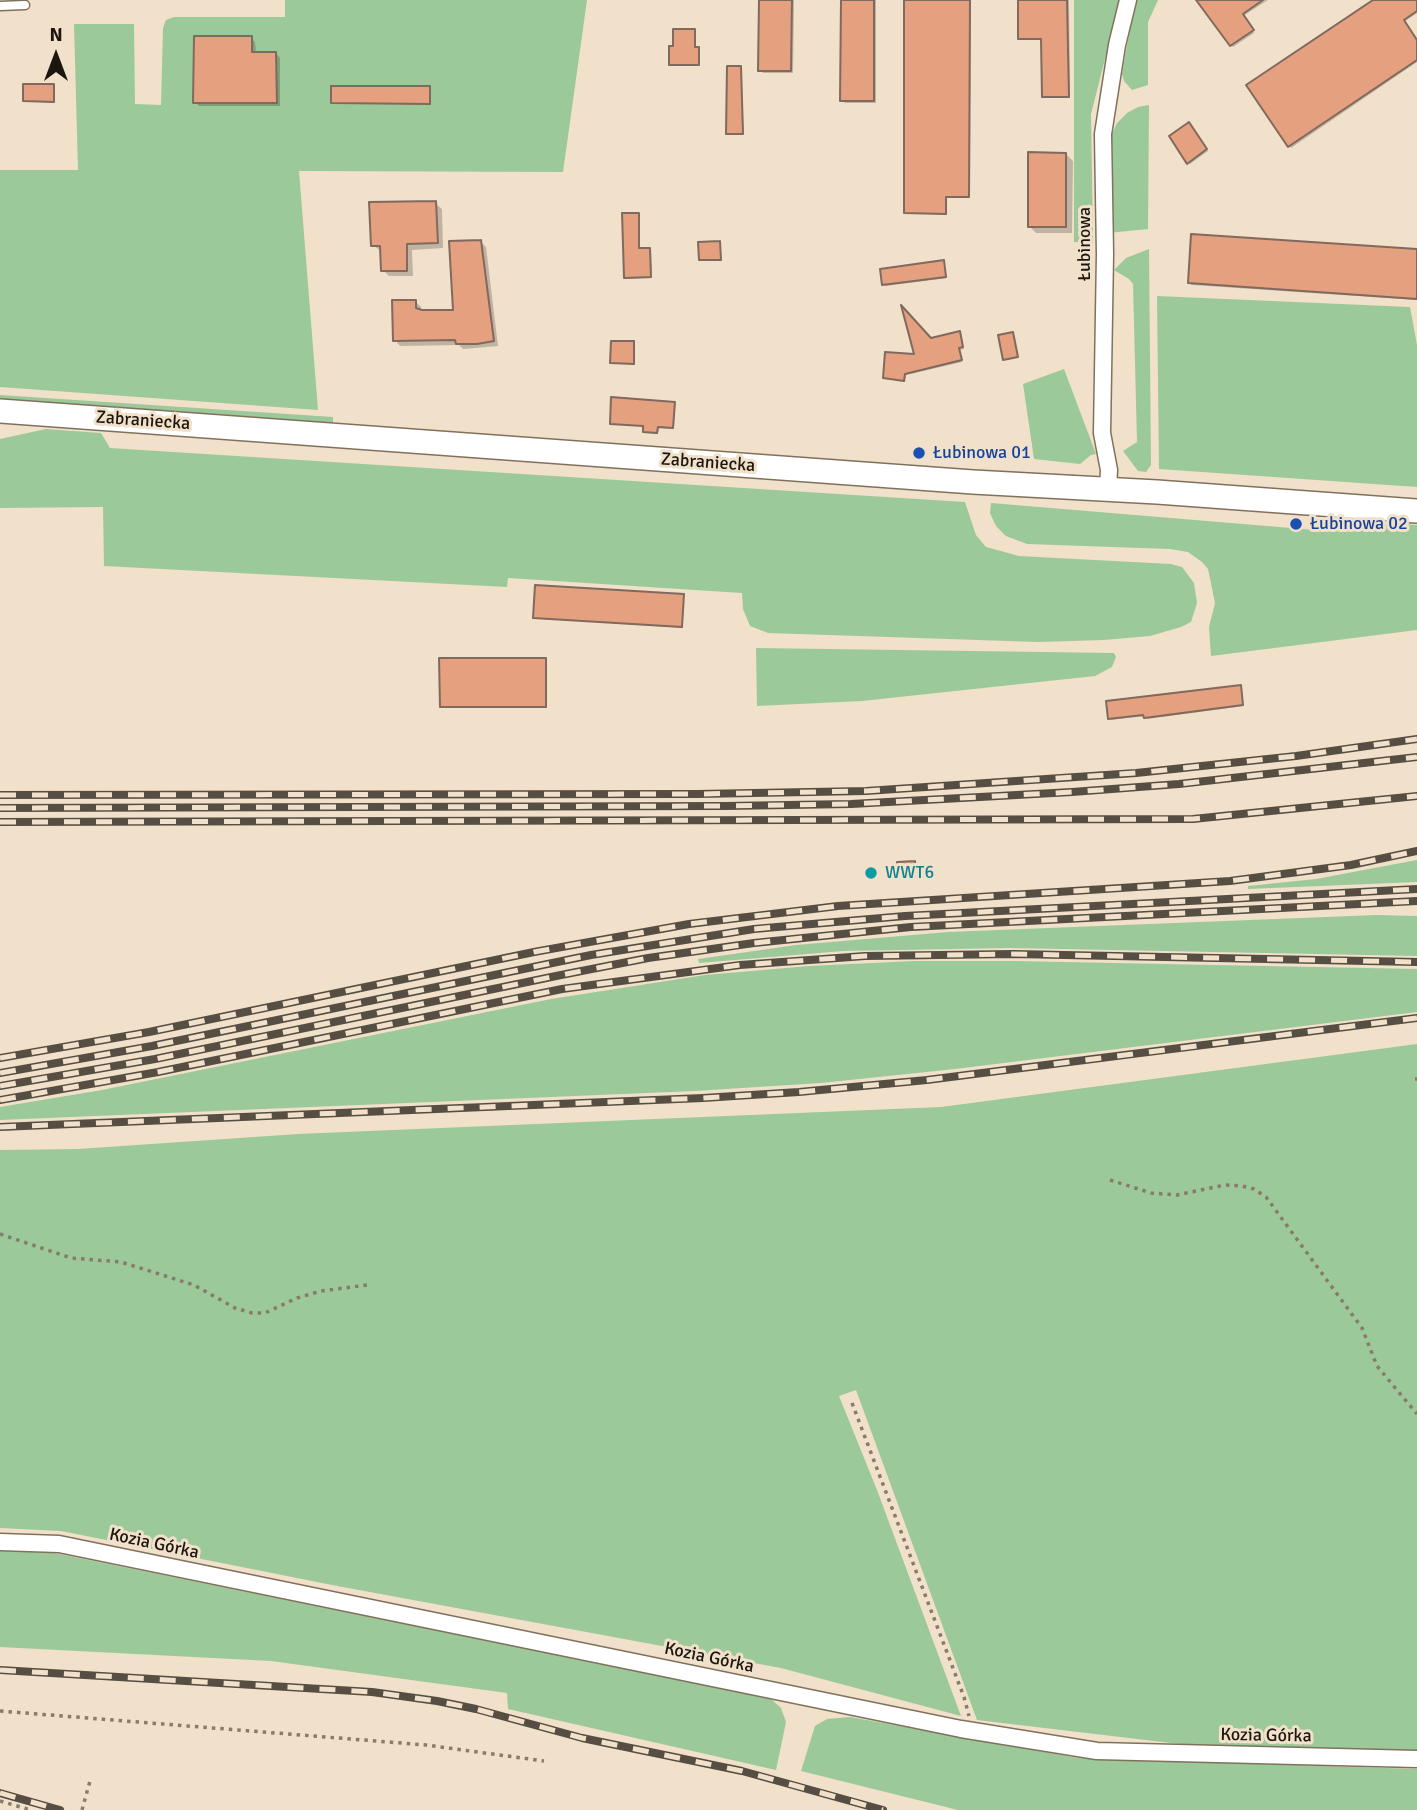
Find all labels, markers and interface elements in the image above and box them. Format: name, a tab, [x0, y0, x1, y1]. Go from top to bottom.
north arrow	[21, 21, 91, 91]
text: N	[49, 23, 63, 47]
street label: Łubinowa	[1074, 207, 1096, 281]
street label: Zabraniecka	[95, 407, 191, 435]
place label: Łubinowa 01	[933, 442, 1031, 464]
marker: Łubinowa 01	[911, 445, 927, 461]
street label: Zabraniecka	[660, 449, 756, 477]
place label: Łubinowa 02	[1310, 513, 1408, 535]
marker: Łubinowa 02	[1288, 516, 1304, 532]
place label: WWT6	[885, 862, 934, 884]
marker: WWT6	[863, 865, 879, 881]
street label: Kozia Górka	[107, 1524, 201, 1564]
street label: Kozia Górka	[662, 1638, 756, 1678]
street label: Kozia Górka	[1220, 1724, 1312, 1748]

